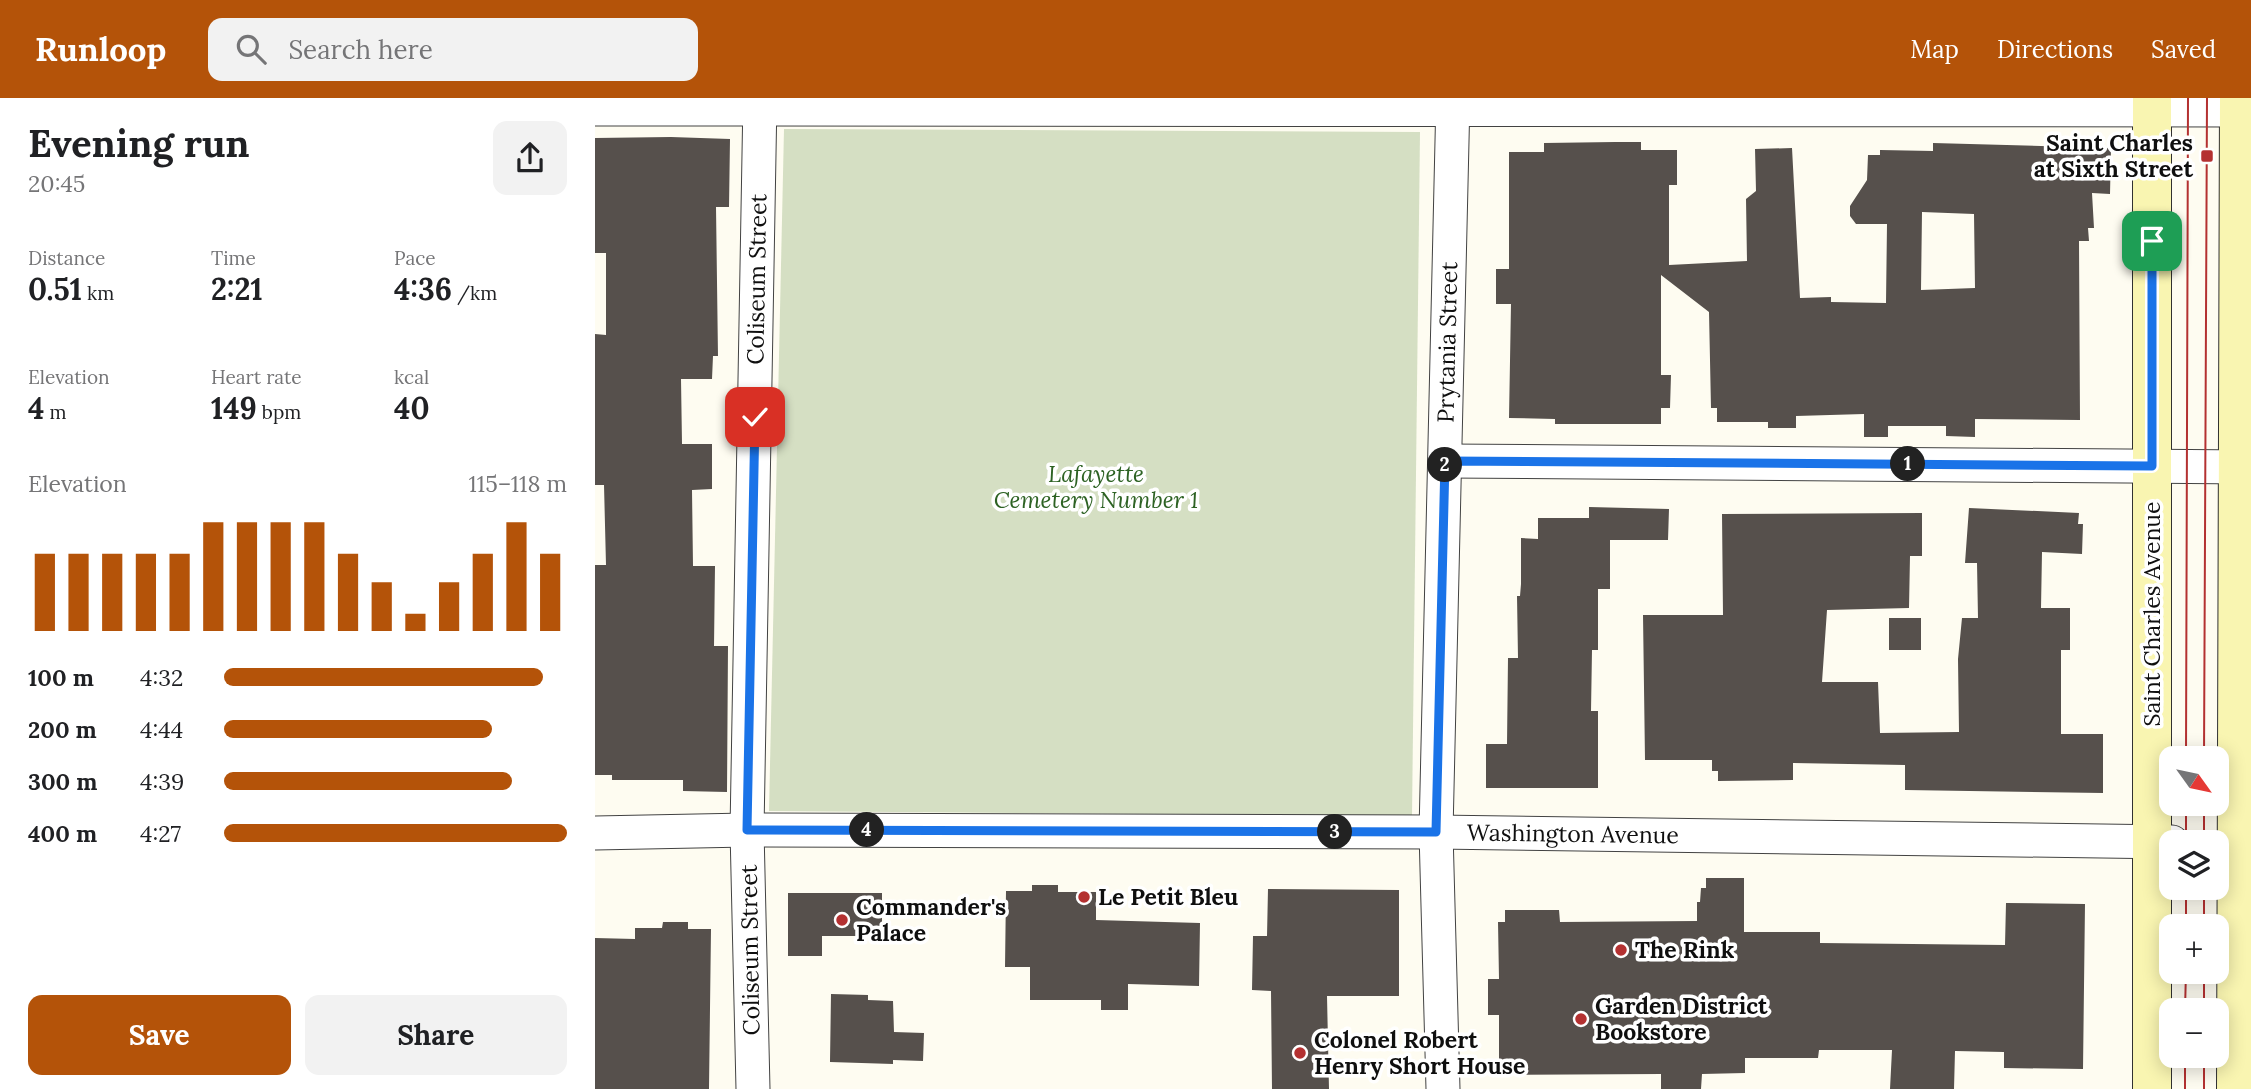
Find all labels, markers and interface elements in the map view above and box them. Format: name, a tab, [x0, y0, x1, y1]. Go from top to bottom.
search box	[208, 18, 698, 81]
text: Runloop	[35, 28, 166, 70]
icon: search	[232, 30, 270, 68]
text: Search here	[288, 33, 433, 66]
text: Map	[1910, 34, 1959, 65]
text: Directions	[1997, 34, 2113, 65]
text: Saved	[2151, 34, 2216, 65]
text: Evening run	[28, 119, 250, 167]
button: share	[493, 121, 567, 195]
place label: Saint Charles at Sixth Street	[2034, 128, 2193, 183]
marker: Saint Charles at Sixth Street	[2199, 148, 2215, 164]
text: 20:45	[28, 169, 85, 198]
street label: Coliseum Street	[740, 193, 772, 365]
pin	[2122, 211, 2182, 271]
icon: arrive	[2133, 222, 2171, 260]
text: Distance	[28, 246, 105, 270]
text: Time	[211, 246, 256, 270]
text: Pace	[394, 246, 436, 270]
street label: Prytania Street	[1430, 261, 1463, 423]
text: 0.51	[28, 270, 82, 308]
text: 2:21	[211, 270, 263, 308]
text: 4:36	[394, 270, 452, 308]
text: km	[82, 281, 114, 305]
text: /km	[452, 281, 497, 305]
text: Elevation	[28, 365, 110, 389]
text: Heart rate	[211, 365, 302, 389]
text: kcal	[394, 365, 429, 389]
pin	[725, 387, 785, 447]
text: 4	[28, 389, 44, 427]
text: 149	[211, 389, 257, 427]
text: 40	[394, 389, 430, 427]
icon: check	[736, 398, 774, 436]
text: m	[44, 400, 66, 424]
text: bpm	[257, 400, 301, 424]
pin: 1	[1891, 446, 1925, 482]
pin: 2	[1427, 448, 1463, 482]
text: 1	[1904, 451, 1911, 475]
text: 2	[1439, 452, 1450, 476]
park label: Lafayette Cemetery Number 1	[994, 459, 1198, 514]
text: Elevation	[28, 469, 127, 498]
text: 115–118 m	[468, 469, 567, 498]
street label: Saint Charles Avenue	[2137, 501, 2166, 727]
text: 100 m	[28, 663, 94, 692]
text: 4:32	[140, 663, 183, 692]
text: 200 m	[28, 715, 97, 744]
text: 4:44	[140, 715, 183, 744]
north arrow	[2159, 746, 2229, 816]
map controls	[2159, 746, 2229, 1068]
text: 300 m	[28, 767, 97, 796]
text: 4:39	[140, 767, 184, 796]
pin: 4	[849, 812, 885, 848]
pin: 3	[1317, 814, 1353, 850]
text: 4	[861, 817, 872, 841]
street label: Washington Avenue	[1467, 817, 1679, 849]
text: 400 m	[28, 819, 97, 848]
text: 4:27	[140, 819, 181, 848]
text: 3	[1329, 819, 1340, 843]
button: layers	[2159, 830, 2229, 900]
street label: Coliseum Street	[734, 864, 765, 1036]
place label: Le Petit Bleu	[1098, 882, 1238, 911]
marker: Le Petit Bleu	[1076, 889, 1092, 905]
place label: Commander's Palace	[856, 892, 1006, 947]
marker: Commander's Palace	[834, 912, 850, 928]
button: +	[2159, 914, 2229, 984]
place label: The Rink	[1635, 935, 1735, 964]
marker: The Rink	[1613, 942, 1629, 958]
place label: Garden District Bookstore	[1595, 991, 1768, 1046]
button: Save	[28, 995, 291, 1075]
button: Share	[305, 995, 567, 1075]
button: −	[2159, 998, 2229, 1068]
marker: Garden District Bookstore	[1573, 1011, 1589, 1027]
place label: Colonel Robert Henry Short House	[1314, 1025, 1525, 1080]
marker: Colonel Robert Henry Short House	[1292, 1045, 1308, 1061]

